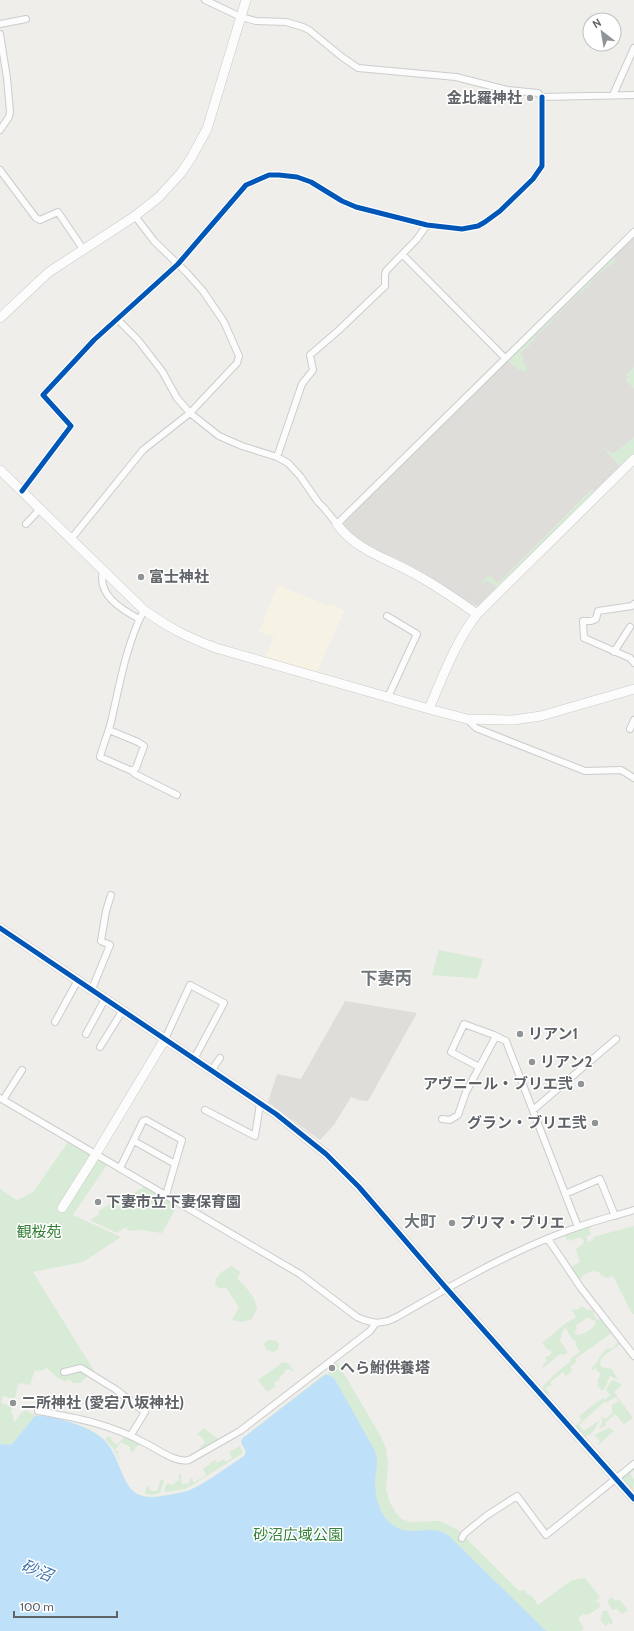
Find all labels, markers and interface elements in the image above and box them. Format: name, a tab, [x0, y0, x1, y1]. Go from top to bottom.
north arrow	[582, 12, 622, 52]
text: N	[590, 15, 604, 31]
place label: 金比羅神社	[447, 89, 522, 107]
marker: 金比羅神社	[525, 93, 535, 103]
place label: 富士神社	[149, 568, 209, 586]
marker: 富士神社	[136, 572, 146, 582]
district label: 下妻丙	[361, 968, 412, 988]
place label: リアン1	[528, 1025, 578, 1043]
marker: リアン1	[515, 1029, 525, 1039]
place label: リアン2	[540, 1053, 592, 1071]
marker: リアン2	[527, 1057, 537, 1067]
place label: アヴニール・ブリエ弐	[423, 1075, 573, 1093]
marker: アヴニール・ブリエ弐	[576, 1079, 586, 1089]
place label: グラン・ブリエ弐	[467, 1114, 587, 1132]
marker: グラン・ブリエ弐	[590, 1118, 600, 1128]
place label: 下妻市立下妻保育園	[106, 1193, 241, 1211]
marker: 下妻市立下妻保育園	[93, 1197, 103, 1207]
district label: 大町	[404, 1212, 436, 1231]
place label: プリマ・ブリエ	[460, 1214, 565, 1232]
marker: プリマ・ブリエ	[447, 1218, 457, 1228]
park label: 観桜苑	[16, 1223, 62, 1241]
place label: へら鮒供養塔	[340, 1359, 430, 1377]
marker: へら鮒供養塔	[327, 1363, 337, 1373]
place label: 二所神社 (愛宕八坂神社)	[21, 1394, 184, 1412]
marker: 二所神社 (愛宕八坂神社)	[8, 1398, 18, 1408]
park label: 砂沼広域公園	[253, 1526, 343, 1544]
water label: 砂沼	[18, 1556, 57, 1586]
scale bar	[14, 1593, 117, 1619]
text: 100 m	[20, 1599, 54, 1614]

